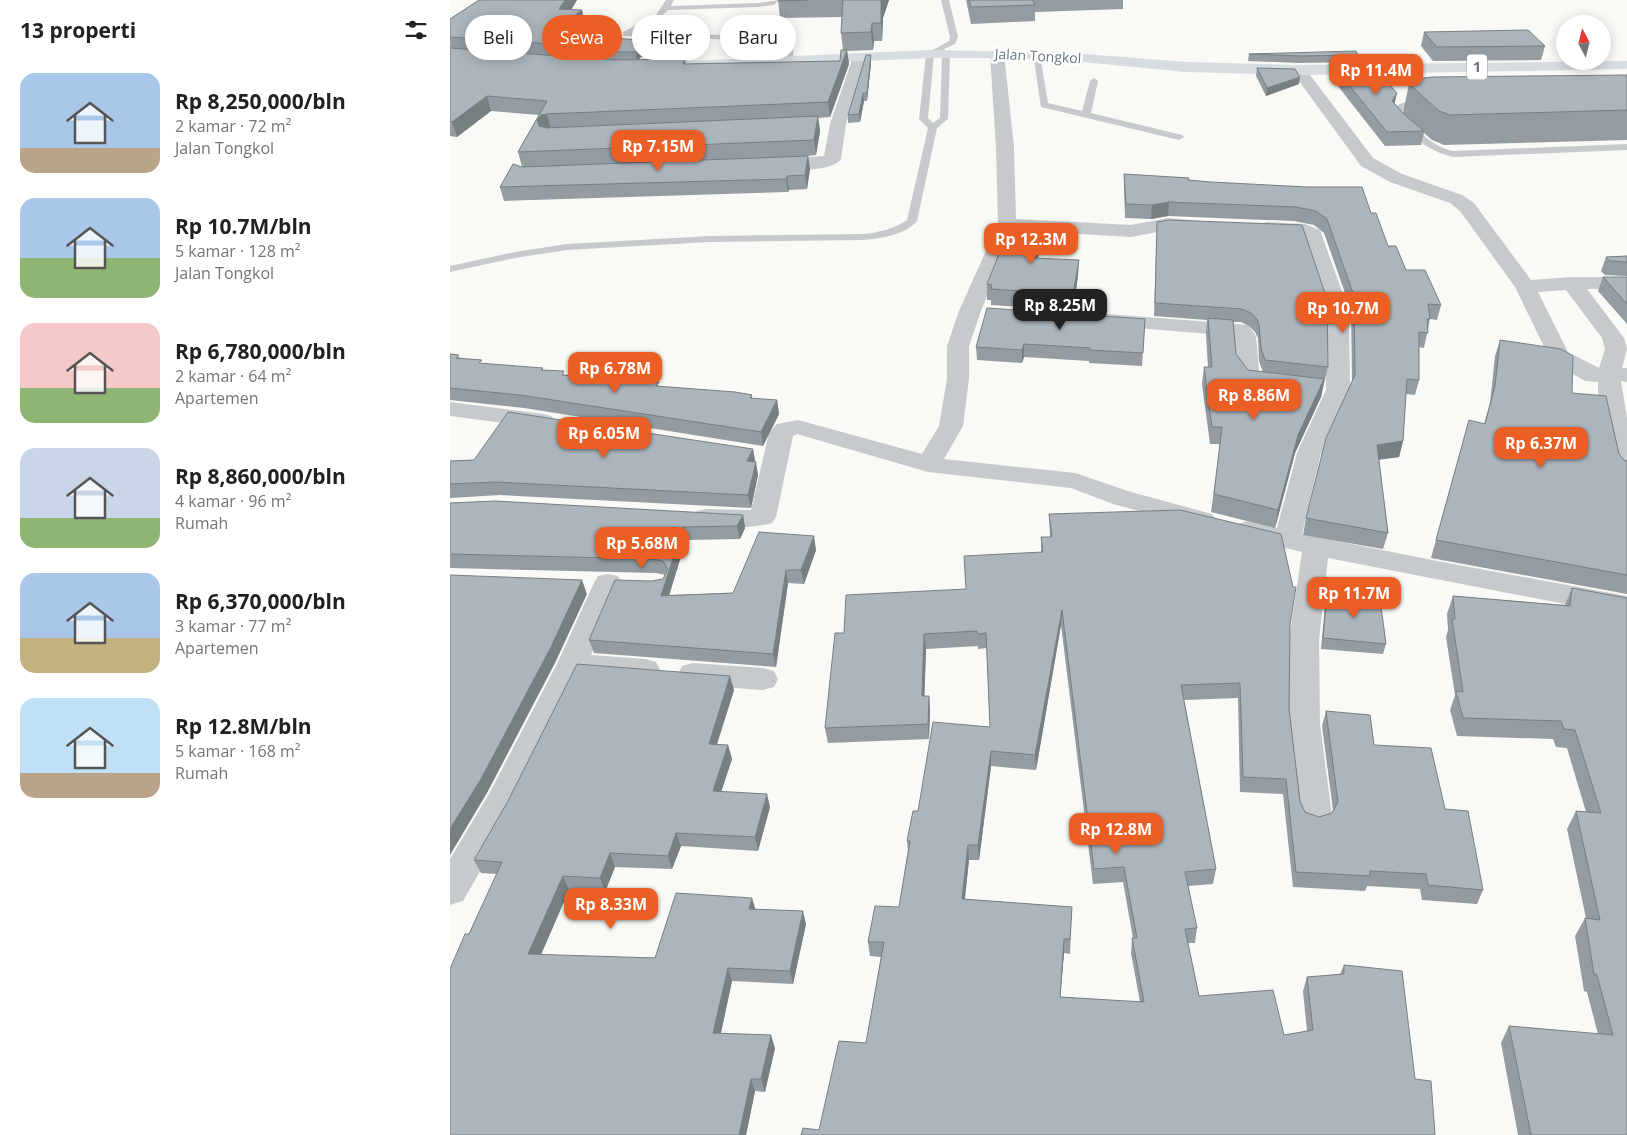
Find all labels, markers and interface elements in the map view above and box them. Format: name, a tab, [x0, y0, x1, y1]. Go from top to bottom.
chip: Beli	[465, 15, 532, 60]
chip: Sewa	[542, 15, 622, 60]
chip: Filter	[632, 15, 710, 60]
chip: Baru	[720, 15, 796, 60]
north arrow	[1556, 15, 1611, 70]
map controls	[1556, 15, 1611, 70]
text: 13 properti	[20, 16, 136, 44]
icon: filters	[402, 16, 430, 44]
street label: Jalan Tongkol	[992, 44, 1082, 67]
pin: Rp 11.4M	[1324, 54, 1428, 96]
road number: 1	[1467, 54, 1487, 80]
text: Rp 11.4M	[1340, 59, 1412, 81]
text: Rp 8,250,000/bln	[175, 87, 346, 115]
icon: home	[60, 93, 120, 153]
text: 2 kamar · 72 m²	[175, 115, 291, 137]
pin: Rp 7.15M	[606, 130, 710, 172]
text: Rp 7.15M	[622, 135, 694, 157]
text: Jalan Tongkol	[175, 137, 274, 159]
text: Rp 10.7M/bln	[175, 212, 312, 240]
icon: home	[60, 218, 120, 278]
pin: Rp 12.3M	[979, 222, 1083, 265]
text: Rp 12.3M	[995, 228, 1067, 250]
text: 5 kamar · 128 m²	[175, 240, 300, 262]
text: Jalan Tongkol	[175, 262, 274, 284]
pin: Rp 8.25M	[1008, 288, 1112, 331]
pin: Rp 10.7M	[1291, 292, 1395, 334]
text: Rp 8.25M	[1024, 294, 1096, 316]
text: Rp 10.7M	[1307, 297, 1379, 319]
text: Rp 6,780,000/bln	[175, 337, 346, 365]
icon: home	[60, 343, 120, 403]
pin: Rp 6.78M	[563, 352, 667, 394]
text: Rp 6.78M	[579, 357, 651, 379]
text: 2 kamar · 64 m²	[175, 365, 291, 387]
pin: Rp 8.86M	[1202, 378, 1306, 421]
text: Rp 8.86M	[1218, 384, 1290, 406]
text: Apartemen	[175, 387, 259, 409]
pin: Rp 6.05M	[552, 416, 656, 459]
text: Rp 6.05M	[568, 422, 640, 444]
pin: Rp 6.37M	[1489, 426, 1593, 469]
text: Rp 6.37M	[1505, 432, 1577, 454]
text: Rp 8,860,000/bln	[175, 462, 346, 490]
icon: home	[60, 468, 120, 528]
text: 4 kamar · 96 m²	[175, 490, 291, 512]
text: Rumah	[175, 512, 228, 534]
pin: Rp 5.68M	[590, 526, 694, 569]
text: Rp 5.68M	[606, 532, 678, 554]
pin: Rp 11.7M	[1302, 576, 1406, 619]
text: Rp 11.7M	[1318, 582, 1390, 604]
text: Rp 6,370,000/bln	[175, 587, 346, 615]
icon: home	[60, 593, 120, 653]
text: 3 kamar · 77 m²	[175, 615, 291, 637]
text: Apartemen	[175, 637, 259, 659]
text: Rp 12.8M/bln	[175, 712, 312, 740]
icon: home	[60, 718, 120, 778]
text: 5 kamar · 168 m²	[175, 740, 300, 762]
text: Rumah	[175, 762, 228, 784]
pin: Rp 12.8M	[1064, 812, 1168, 855]
text: Rp 12.8M	[1080, 818, 1152, 840]
pin: Rp 8.33M	[559, 888, 663, 930]
text: Rp 8.33M	[575, 893, 647, 915]

